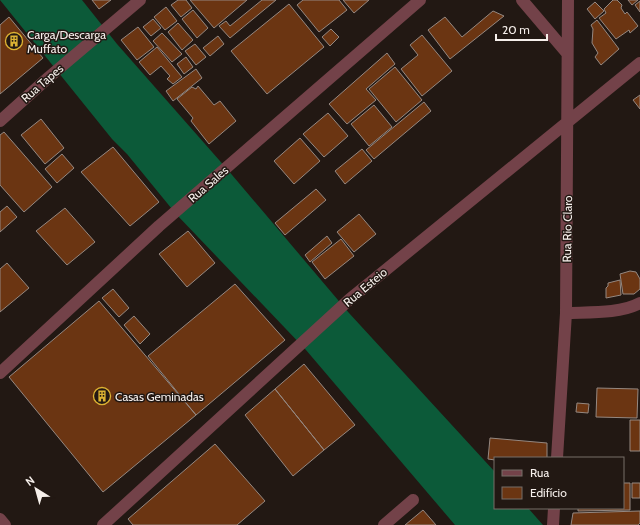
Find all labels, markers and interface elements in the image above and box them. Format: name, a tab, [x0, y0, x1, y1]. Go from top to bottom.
scale bar	[496, 16, 547, 42]
text: 20 m	[502, 22, 530, 37]
place label: Carga/Descarga Muffato	[27, 27, 106, 56]
building icon: Carga/Descarga Muffato	[4, 31, 24, 51]
street label: Rua Tapes	[18, 61, 66, 105]
street label: Rua Sales	[185, 162, 231, 206]
street label: Rua Rio Claro	[559, 195, 575, 263]
street label: Rua Esteio	[340, 264, 390, 310]
building icon: Casas Geminadas	[92, 386, 112, 406]
place label: Casas Geminadas	[115, 389, 204, 404]
legend	[494, 457, 624, 509]
text: Rua	[530, 465, 549, 480]
north arrow	[16, 469, 56, 509]
text: N	[23, 473, 37, 489]
text: Edifício	[530, 485, 567, 500]

